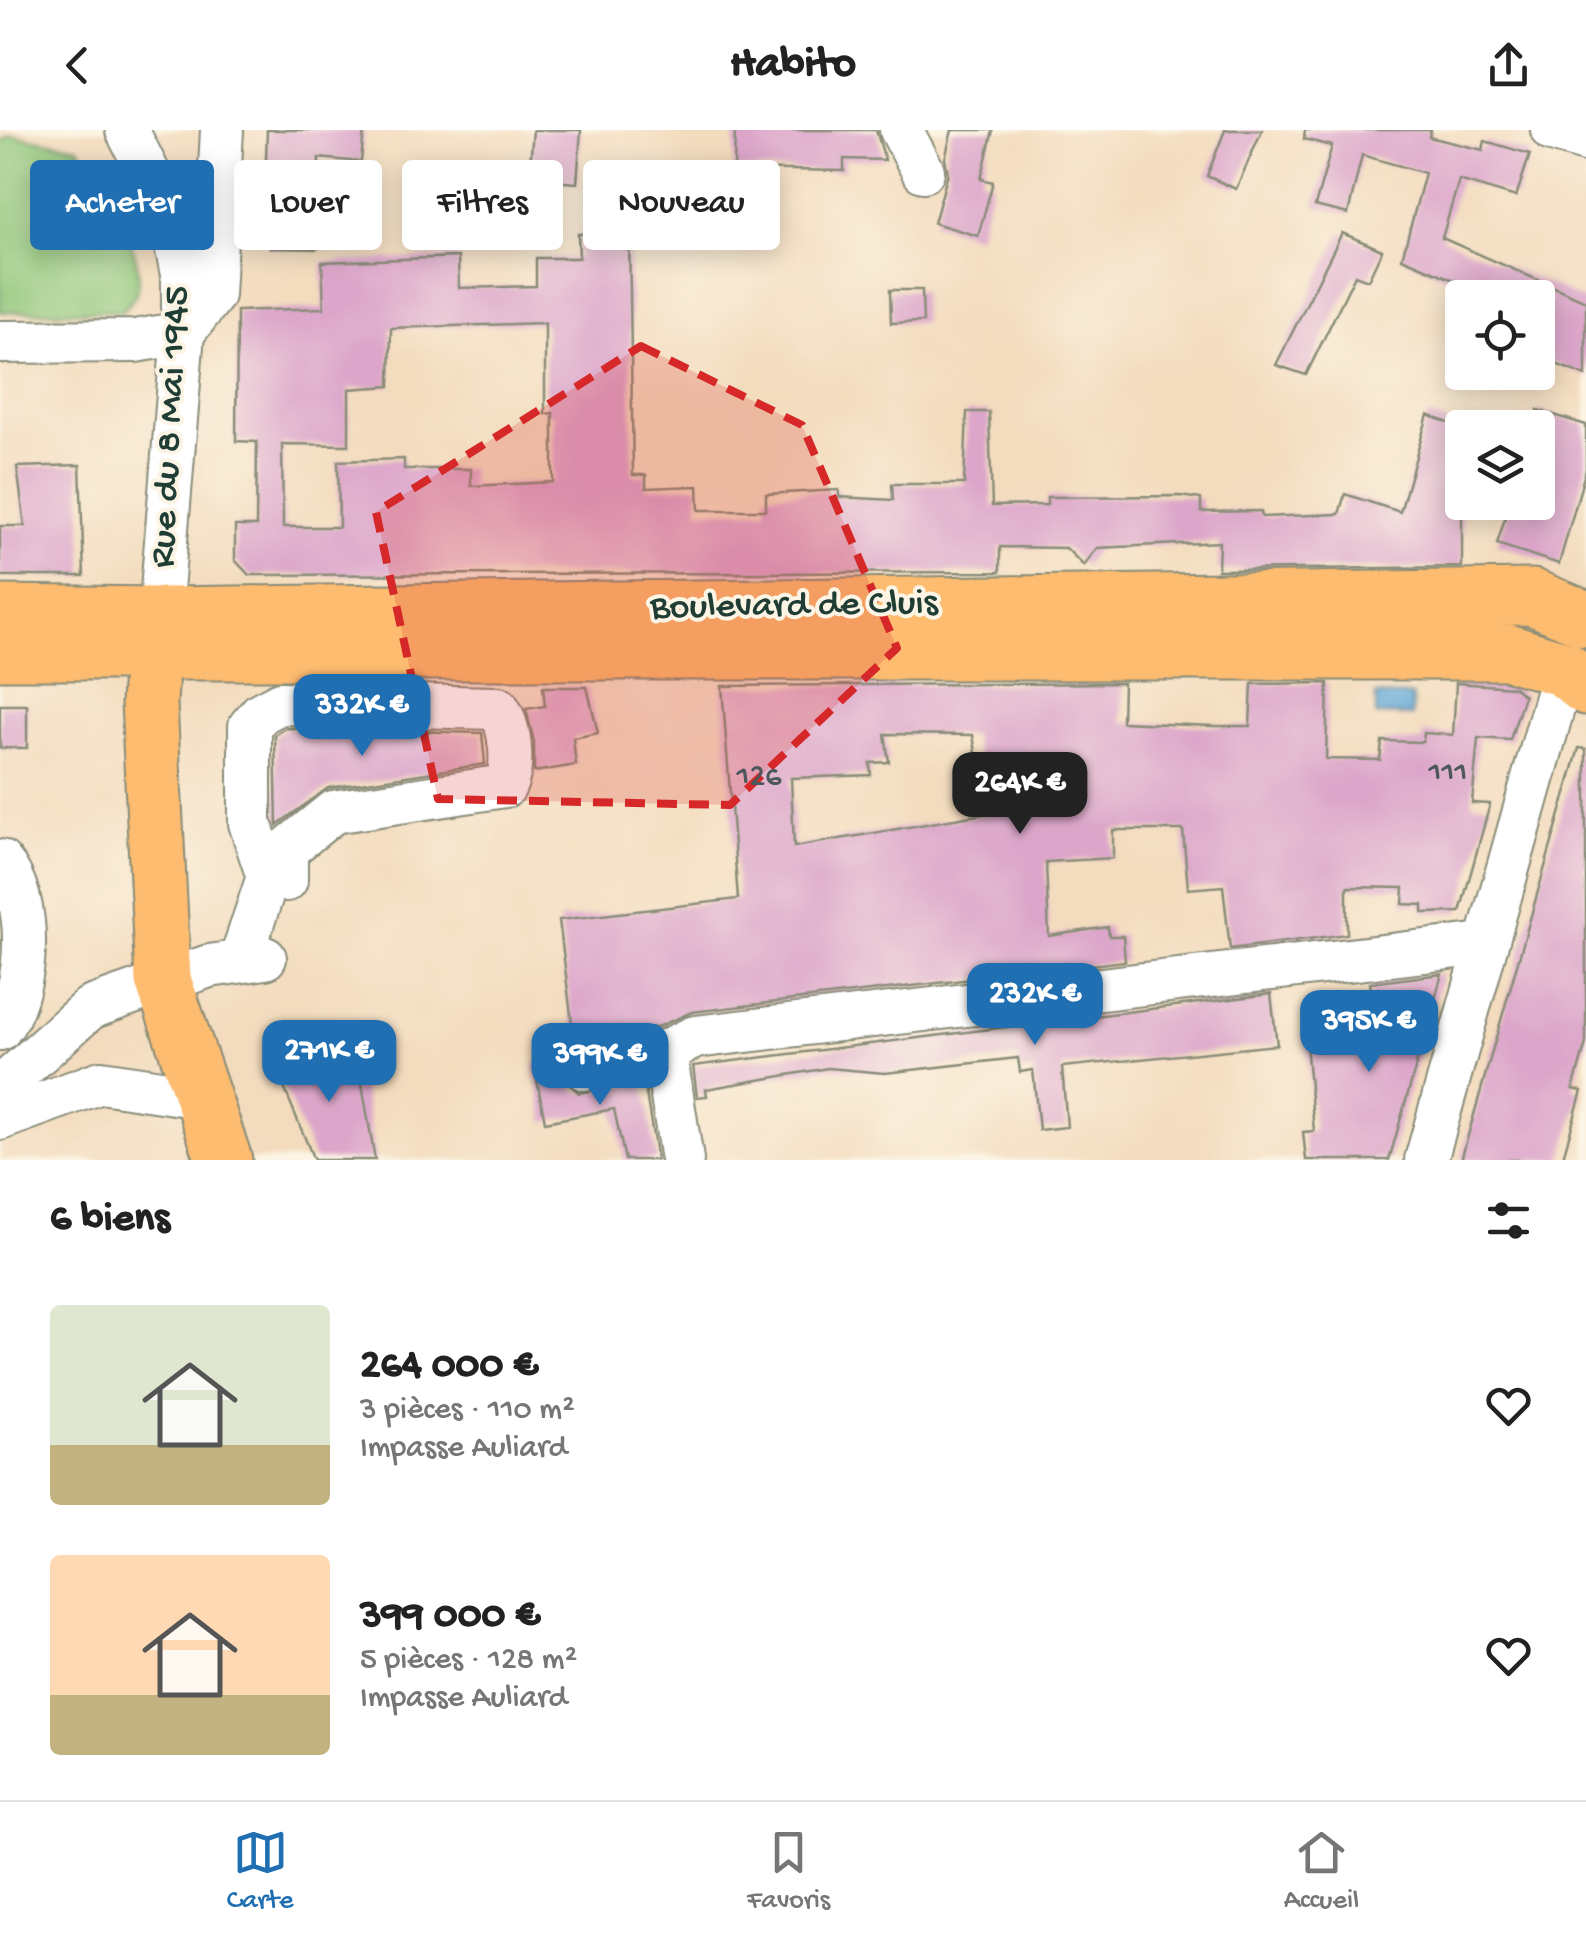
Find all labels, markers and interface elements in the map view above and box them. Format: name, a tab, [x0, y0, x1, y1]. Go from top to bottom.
icon: back	[50, 38, 105, 93]
icon: share	[1481, 38, 1536, 93]
text: Habito	[730, 39, 856, 92]
chip: Acheter	[30, 160, 214, 250]
chip: Louer	[234, 160, 382, 250]
chip: Filtres	[402, 160, 563, 250]
chip: Nouveau	[583, 160, 780, 250]
map controls	[1445, 280, 1555, 520]
button: locate	[1445, 280, 1555, 390]
street label: Rue du 8 Mai 1945	[143, 285, 201, 569]
button: layers	[1445, 410, 1555, 520]
street label: Boulevard de Cluis	[649, 582, 939, 632]
pin: 332K €	[281, 674, 443, 759]
text: 332K €	[315, 687, 409, 725]
pin: 264K €	[939, 752, 1101, 837]
house number: 111	[1428, 755, 1467, 793]
house number: 126	[736, 759, 782, 797]
text: 264K €	[974, 765, 1066, 803]
pin: 232K €	[954, 963, 1116, 1048]
text: 232K €	[989, 976, 1081, 1014]
pin: 395K €	[1288, 990, 1450, 1075]
text: 395K €	[1322, 1003, 1416, 1041]
pin: 271K €	[248, 1020, 410, 1105]
pin: 399K €	[519, 1023, 681, 1108]
text: 271K €	[284, 1033, 374, 1071]
text: 399K €	[554, 1036, 646, 1074]
icon: filters	[1481, 1193, 1536, 1248]
text: 6 biens	[50, 1196, 170, 1245]
text: 264 000 €	[360, 1343, 538, 1392]
icon: home	[130, 1345, 250, 1465]
icon: heart	[1481, 1378, 1536, 1433]
text: 3 pièces · 110 m²	[360, 1392, 575, 1430]
text: Impasse Auliard	[360, 1430, 567, 1468]
text: 399 000 €	[360, 1593, 540, 1642]
icon: home	[130, 1595, 250, 1715]
icon: heart	[1481, 1628, 1536, 1683]
text: 5 pièces · 128 m²	[360, 1642, 577, 1680]
text: Impasse Auliard	[360, 1680, 567, 1718]
tab: Carte	[227, 1825, 293, 1918]
tab: Favoris	[747, 1825, 830, 1918]
tab: Accueil	[1284, 1825, 1359, 1918]

